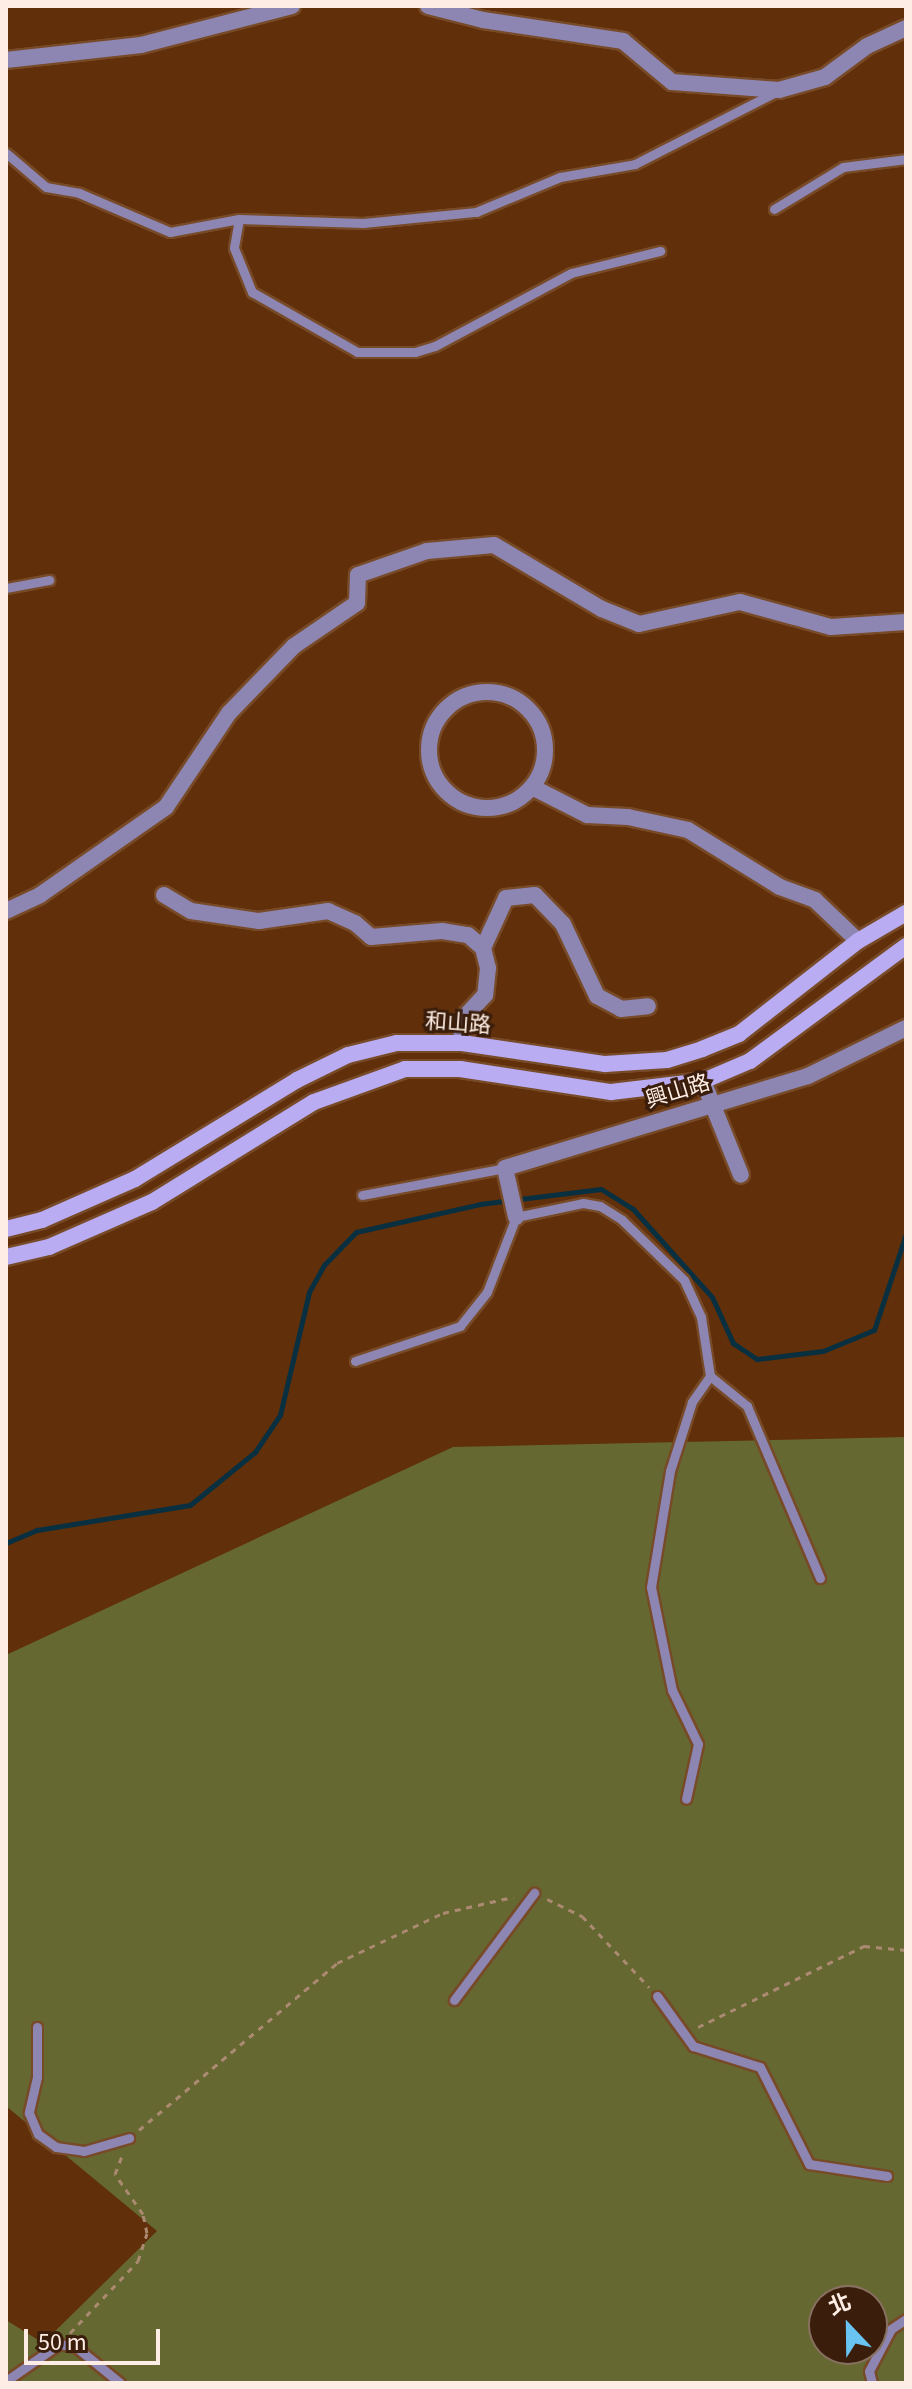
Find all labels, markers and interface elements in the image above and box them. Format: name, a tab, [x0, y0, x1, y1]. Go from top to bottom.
street label: 和山路	[424, 1009, 492, 1039]
street label: 興山路	[643, 1070, 713, 1114]
north arrow	[808, 2285, 888, 2365]
text: 北	[824, 2286, 856, 2324]
scale bar	[28, 2313, 164, 2363]
text: 50 m	[38, 2325, 87, 2360]

